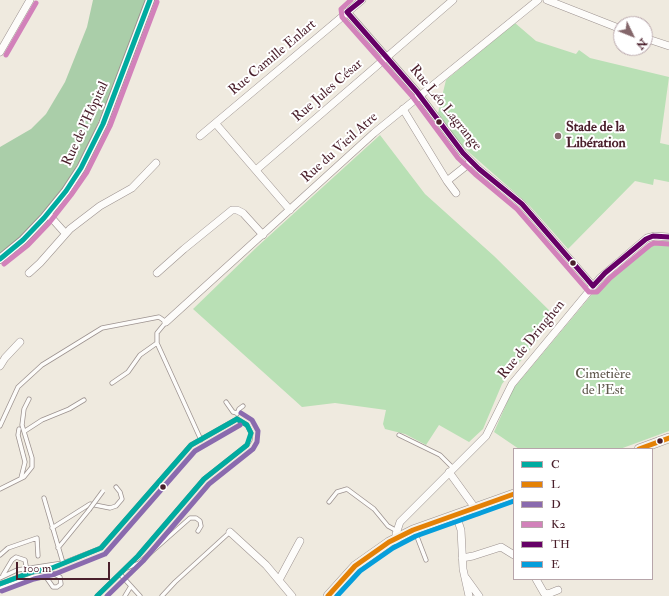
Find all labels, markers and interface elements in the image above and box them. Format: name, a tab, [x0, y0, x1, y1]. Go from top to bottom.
north arrow	[613, 16, 653, 56]
street label: Rue Camille Enlart	[226, 17, 320, 99]
text: N	[633, 36, 650, 52]
street label: Rue Jules César	[289, 56, 367, 126]
street label: Rue Léo Lagrange	[405, 62, 485, 154]
street label: Rue de l'Hôpital	[59, 79, 113, 169]
street label: Rue du Vieil Atre	[298, 109, 382, 187]
unlabelled marker	[434, 117, 444, 127]
place label: Stade de la Libération	[566, 120, 626, 152]
marker: Stade de la Libération	[553, 131, 563, 141]
unlabelled marker	[568, 258, 578, 268]
street label: Rue de Dringhen	[495, 297, 569, 383]
park label: Cimetière de l'Est	[575, 367, 631, 400]
unlabelled marker	[655, 436, 665, 446]
legend	[513, 448, 653, 580]
text: C	[551, 457, 560, 472]
text: L	[551, 477, 560, 492]
unlabelled marker	[158, 482, 168, 492]
text: D	[551, 497, 561, 512]
text: K2	[551, 517, 565, 532]
text: TH	[551, 537, 570, 552]
scale bar	[18, 554, 112, 580]
text: E	[551, 557, 560, 572]
text: 100 m	[23, 561, 51, 576]

